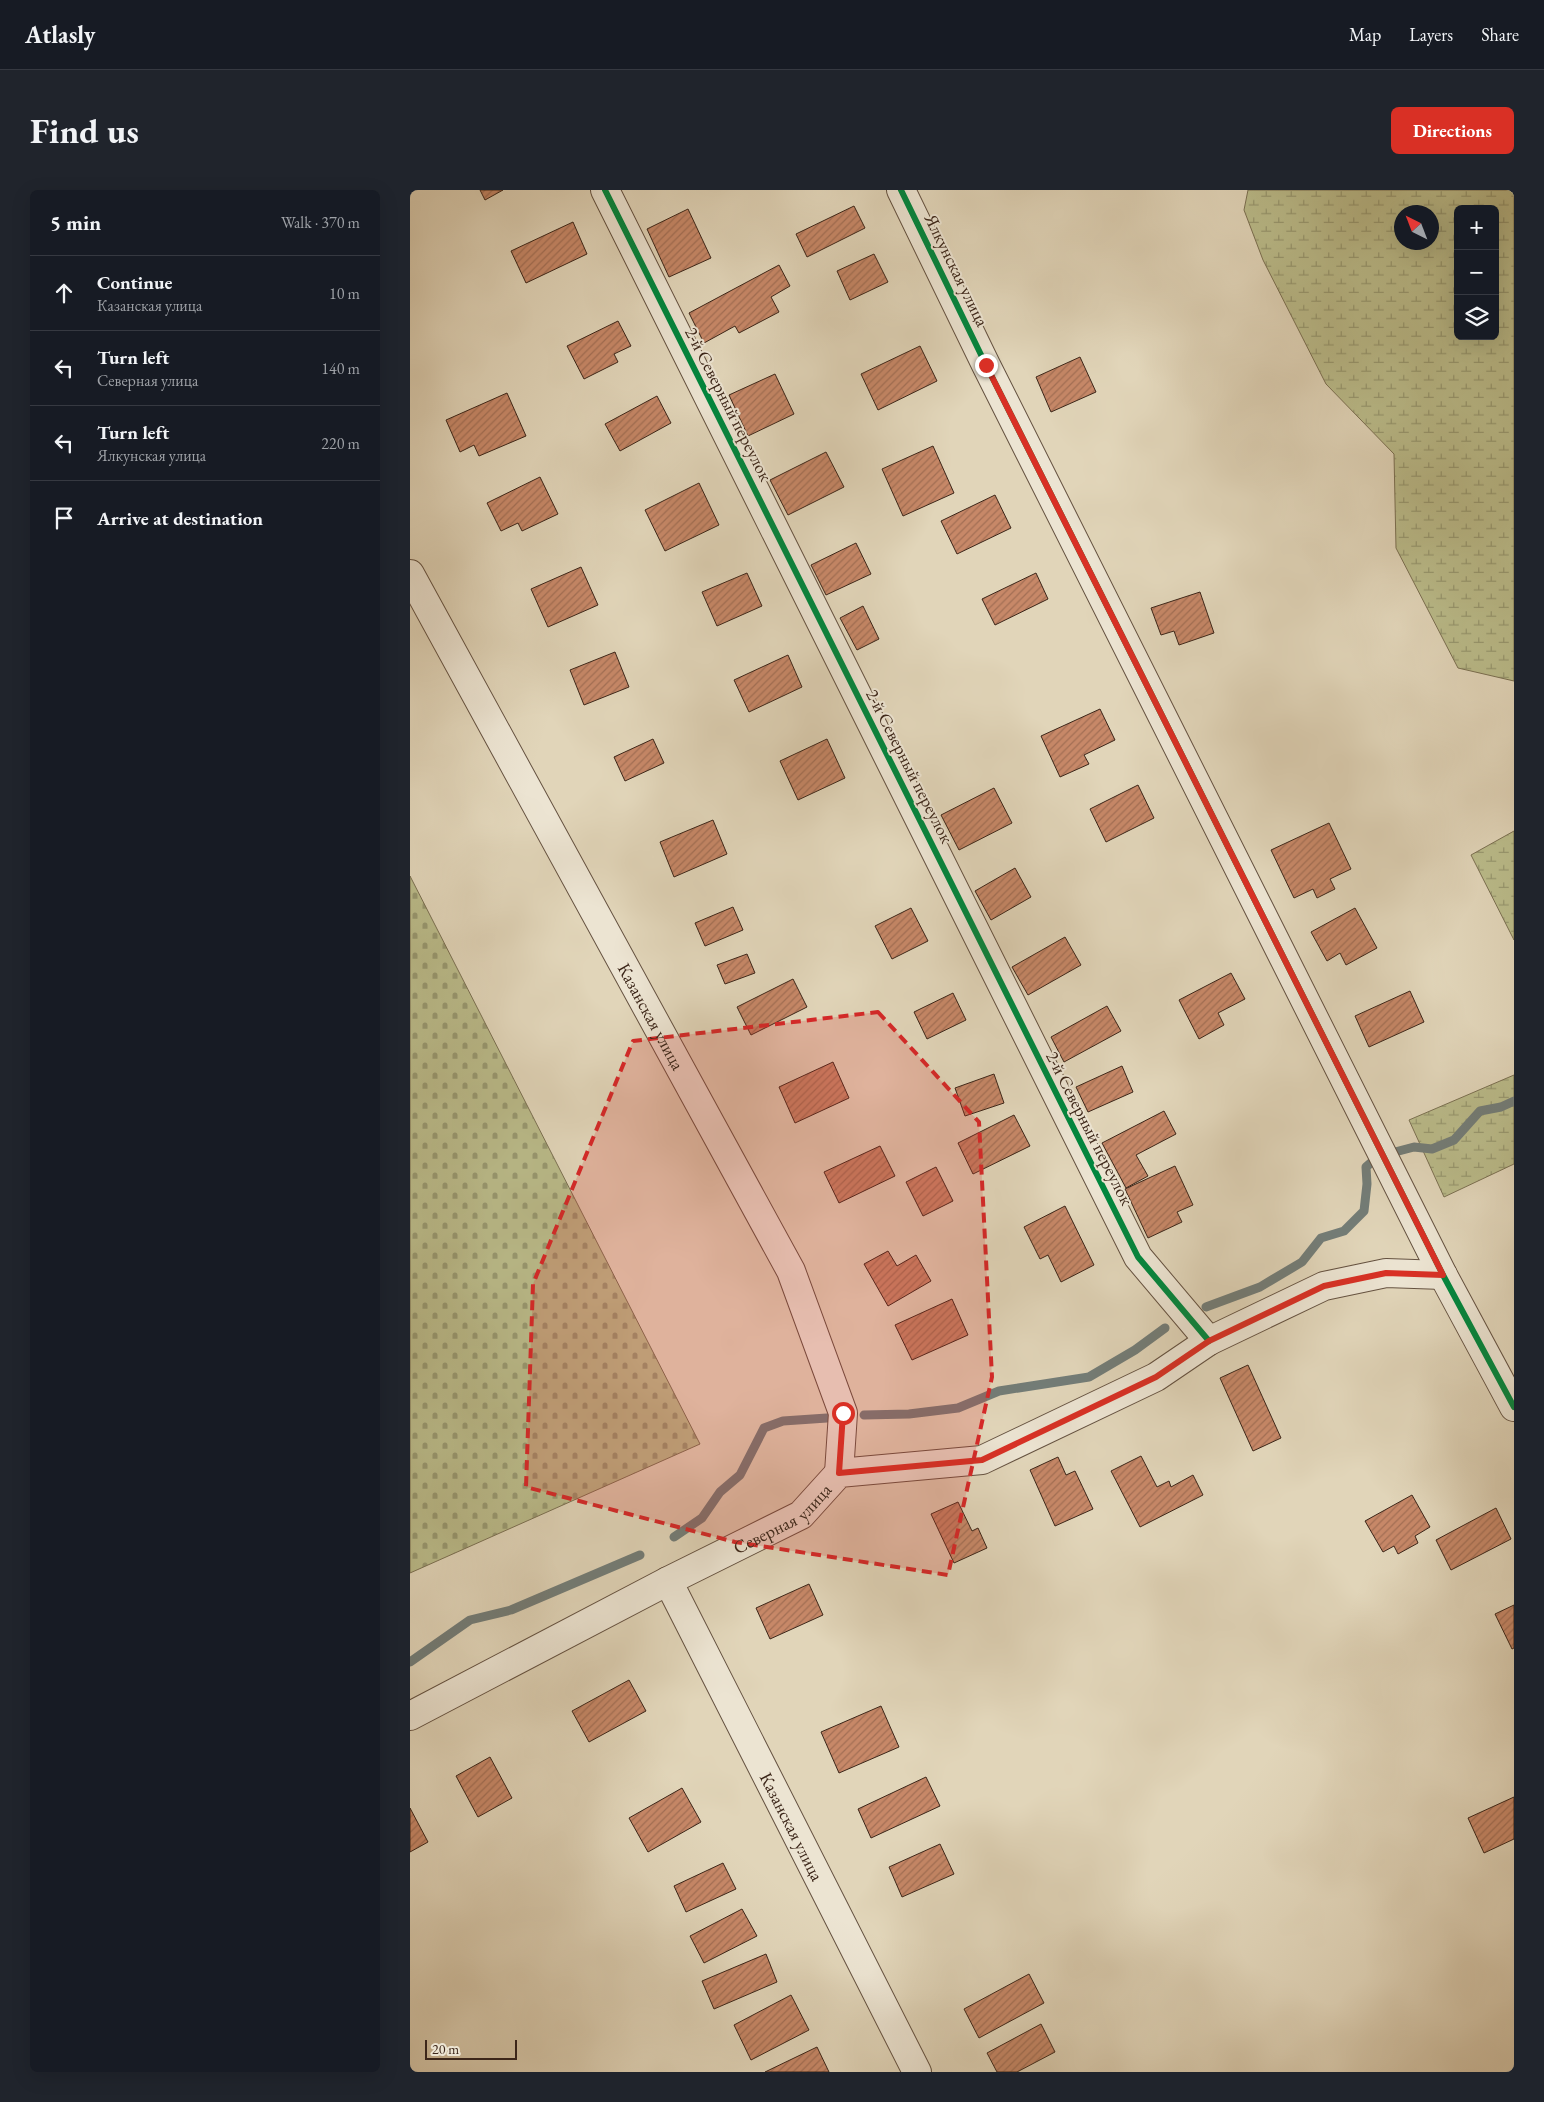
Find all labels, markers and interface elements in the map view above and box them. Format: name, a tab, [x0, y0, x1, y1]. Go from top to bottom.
text: Atlasly	[25, 19, 95, 50]
text: Map	[1349, 23, 1381, 46]
text: Layers	[1409, 23, 1453, 46]
text: Share	[1481, 23, 1519, 46]
button: Directions	[1391, 107, 1514, 154]
text: Find us	[30, 108, 139, 153]
north arrow	[1394, 205, 1439, 250]
map controls	[1454, 205, 1499, 340]
button: +	[1454, 205, 1499, 250]
text: 5 min	[50, 209, 101, 236]
street label: Ялкунская улица	[919, 209, 995, 331]
text: Walk · 370 m	[281, 212, 360, 233]
button: −	[1454, 250, 1499, 295]
text: Continue	[97, 270, 172, 295]
icon: ahead	[50, 279, 78, 307]
text: 10 m	[329, 283, 360, 304]
text: Казанская улица	[97, 295, 202, 316]
button: layers	[1454, 295, 1499, 340]
street label: 2-й Северный переулок	[680, 323, 778, 485]
text: Turn left	[97, 345, 169, 370]
icon: left	[50, 354, 78, 382]
route end	[975, 354, 998, 377]
text: 140 m	[321, 358, 360, 379]
text: Северная улица	[97, 370, 198, 391]
text: Turn left	[97, 420, 169, 445]
icon: left	[50, 429, 78, 457]
text: 220 m	[321, 433, 360, 454]
text: Ялкунская улица	[97, 445, 206, 466]
icon: arrive	[50, 504, 78, 532]
text: Arrive at destination	[97, 506, 263, 531]
street label: 2-й Северный переулок	[861, 685, 959, 847]
street label: Казанская улица	[613, 959, 691, 1075]
street label: 2-й Северный переулок	[1041, 1047, 1139, 1209]
route start	[832, 1402, 855, 1425]
street label: Северная улица	[729, 1477, 837, 1559]
street label: Казанская улица	[755, 1768, 830, 1885]
scale bar	[425, 2037, 518, 2060]
text: 20 m	[432, 2040, 459, 2058]

